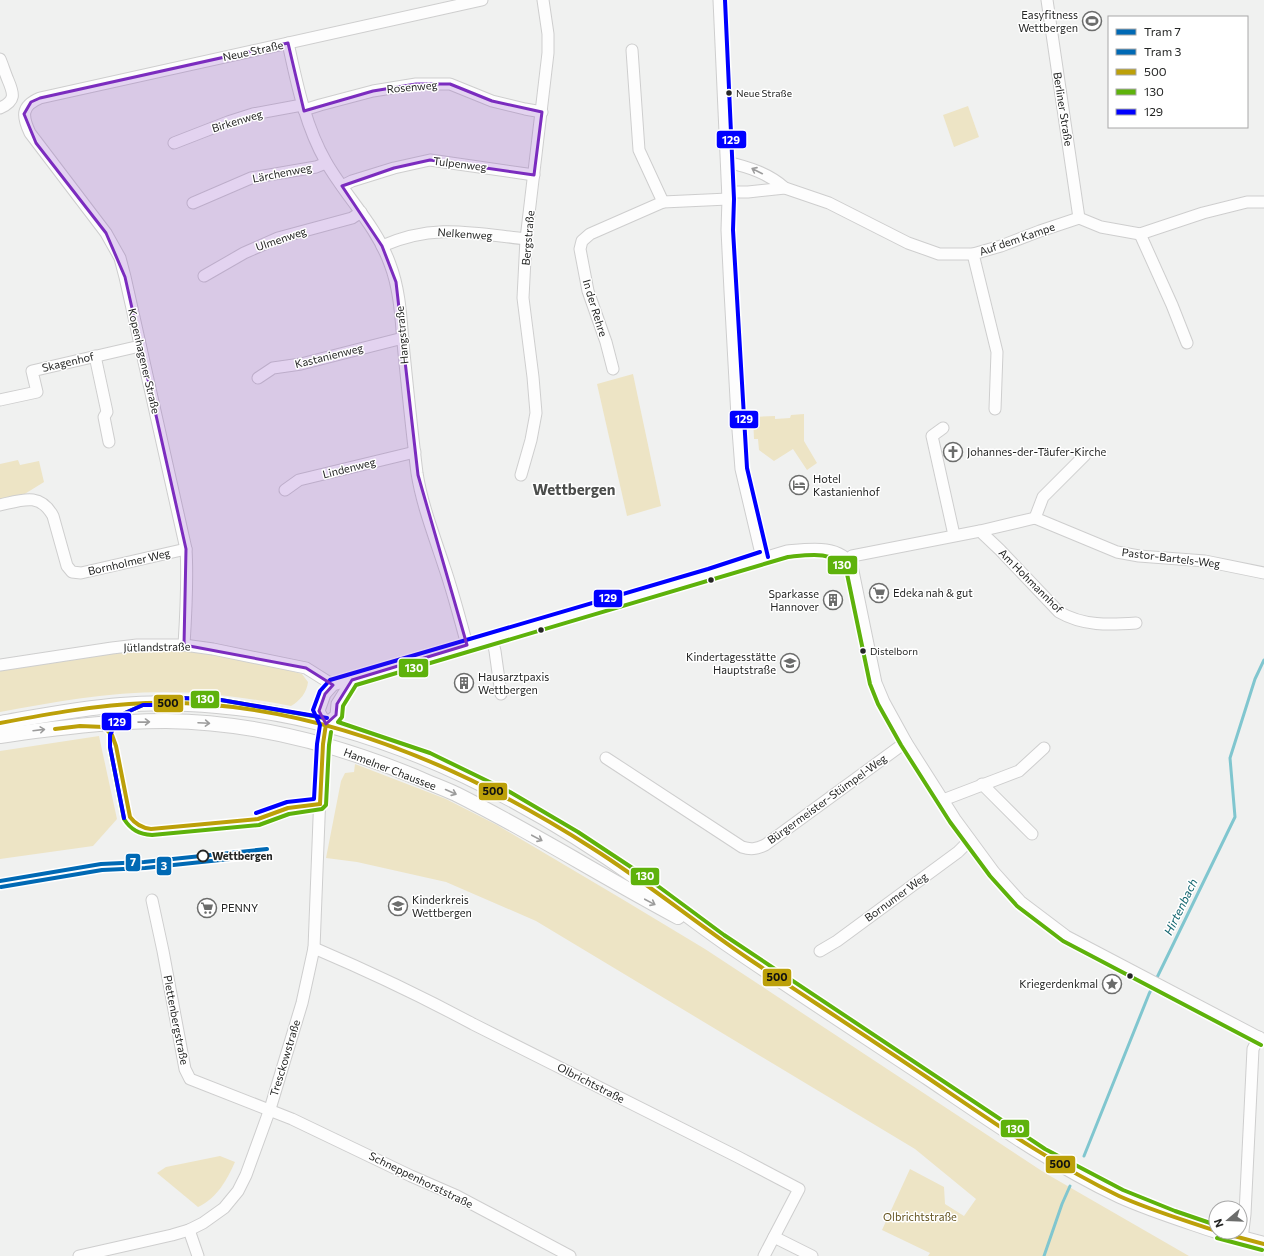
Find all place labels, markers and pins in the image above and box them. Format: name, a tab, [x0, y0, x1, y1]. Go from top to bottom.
place label: Easyfitness Wettbergen	[1018, 8, 1078, 34]
sports icon: Easyfitness Wettbergen	[1081, 10, 1103, 32]
place label: Neue Straße	[736, 87, 792, 99]
marker: Neue Straße	[724, 88, 734, 98]
church icon: Johannes-der-Täufer-Kirche	[942, 441, 964, 463]
place label: Johannes-der-Täufer-Kirche	[967, 445, 1107, 459]
place label: Hotel Kastanienhof	[813, 472, 880, 498]
hotel icon: Hotel Kastanienhof	[788, 474, 810, 496]
unlabelled marker	[706, 575, 716, 585]
supermarket icon: Edeka nah & gut	[868, 582, 890, 604]
place label: Edeka nah & gut	[893, 586, 973, 599]
place label: Sparkasse Hannover	[768, 587, 820, 613]
building icon: Sparkasse Hannover	[822, 589, 844, 611]
unlabelled marker	[536, 625, 546, 635]
place label: Distelborn	[870, 645, 918, 657]
marker: Distelborn	[858, 646, 868, 656]
place label: Kindertagesstätte Hauptstraße	[686, 650, 776, 676]
school or university icon: Kindertagesstätte Hauptstraße	[779, 652, 801, 674]
place label: Hausarztpaxis Wettbergen	[478, 670, 549, 696]
building icon: Hausarztpaxis Wettbergen	[453, 672, 475, 694]
marker: Wettbergen	[196, 849, 210, 863]
place label: Wettbergen	[212, 849, 273, 862]
place label: Kinderkreis Wettbergen	[412, 893, 472, 919]
school or university icon: Kinderkreis Wettbergen	[387, 895, 409, 917]
supermarket icon: PENNY	[196, 897, 218, 919]
place label: PENNY	[221, 901, 258, 914]
unlabelled marker	[1125, 971, 1135, 981]
place icon: Kriegerdenkmal	[1101, 973, 1123, 995]
place label: Kriegerdenkmal	[1019, 977, 1098, 990]

